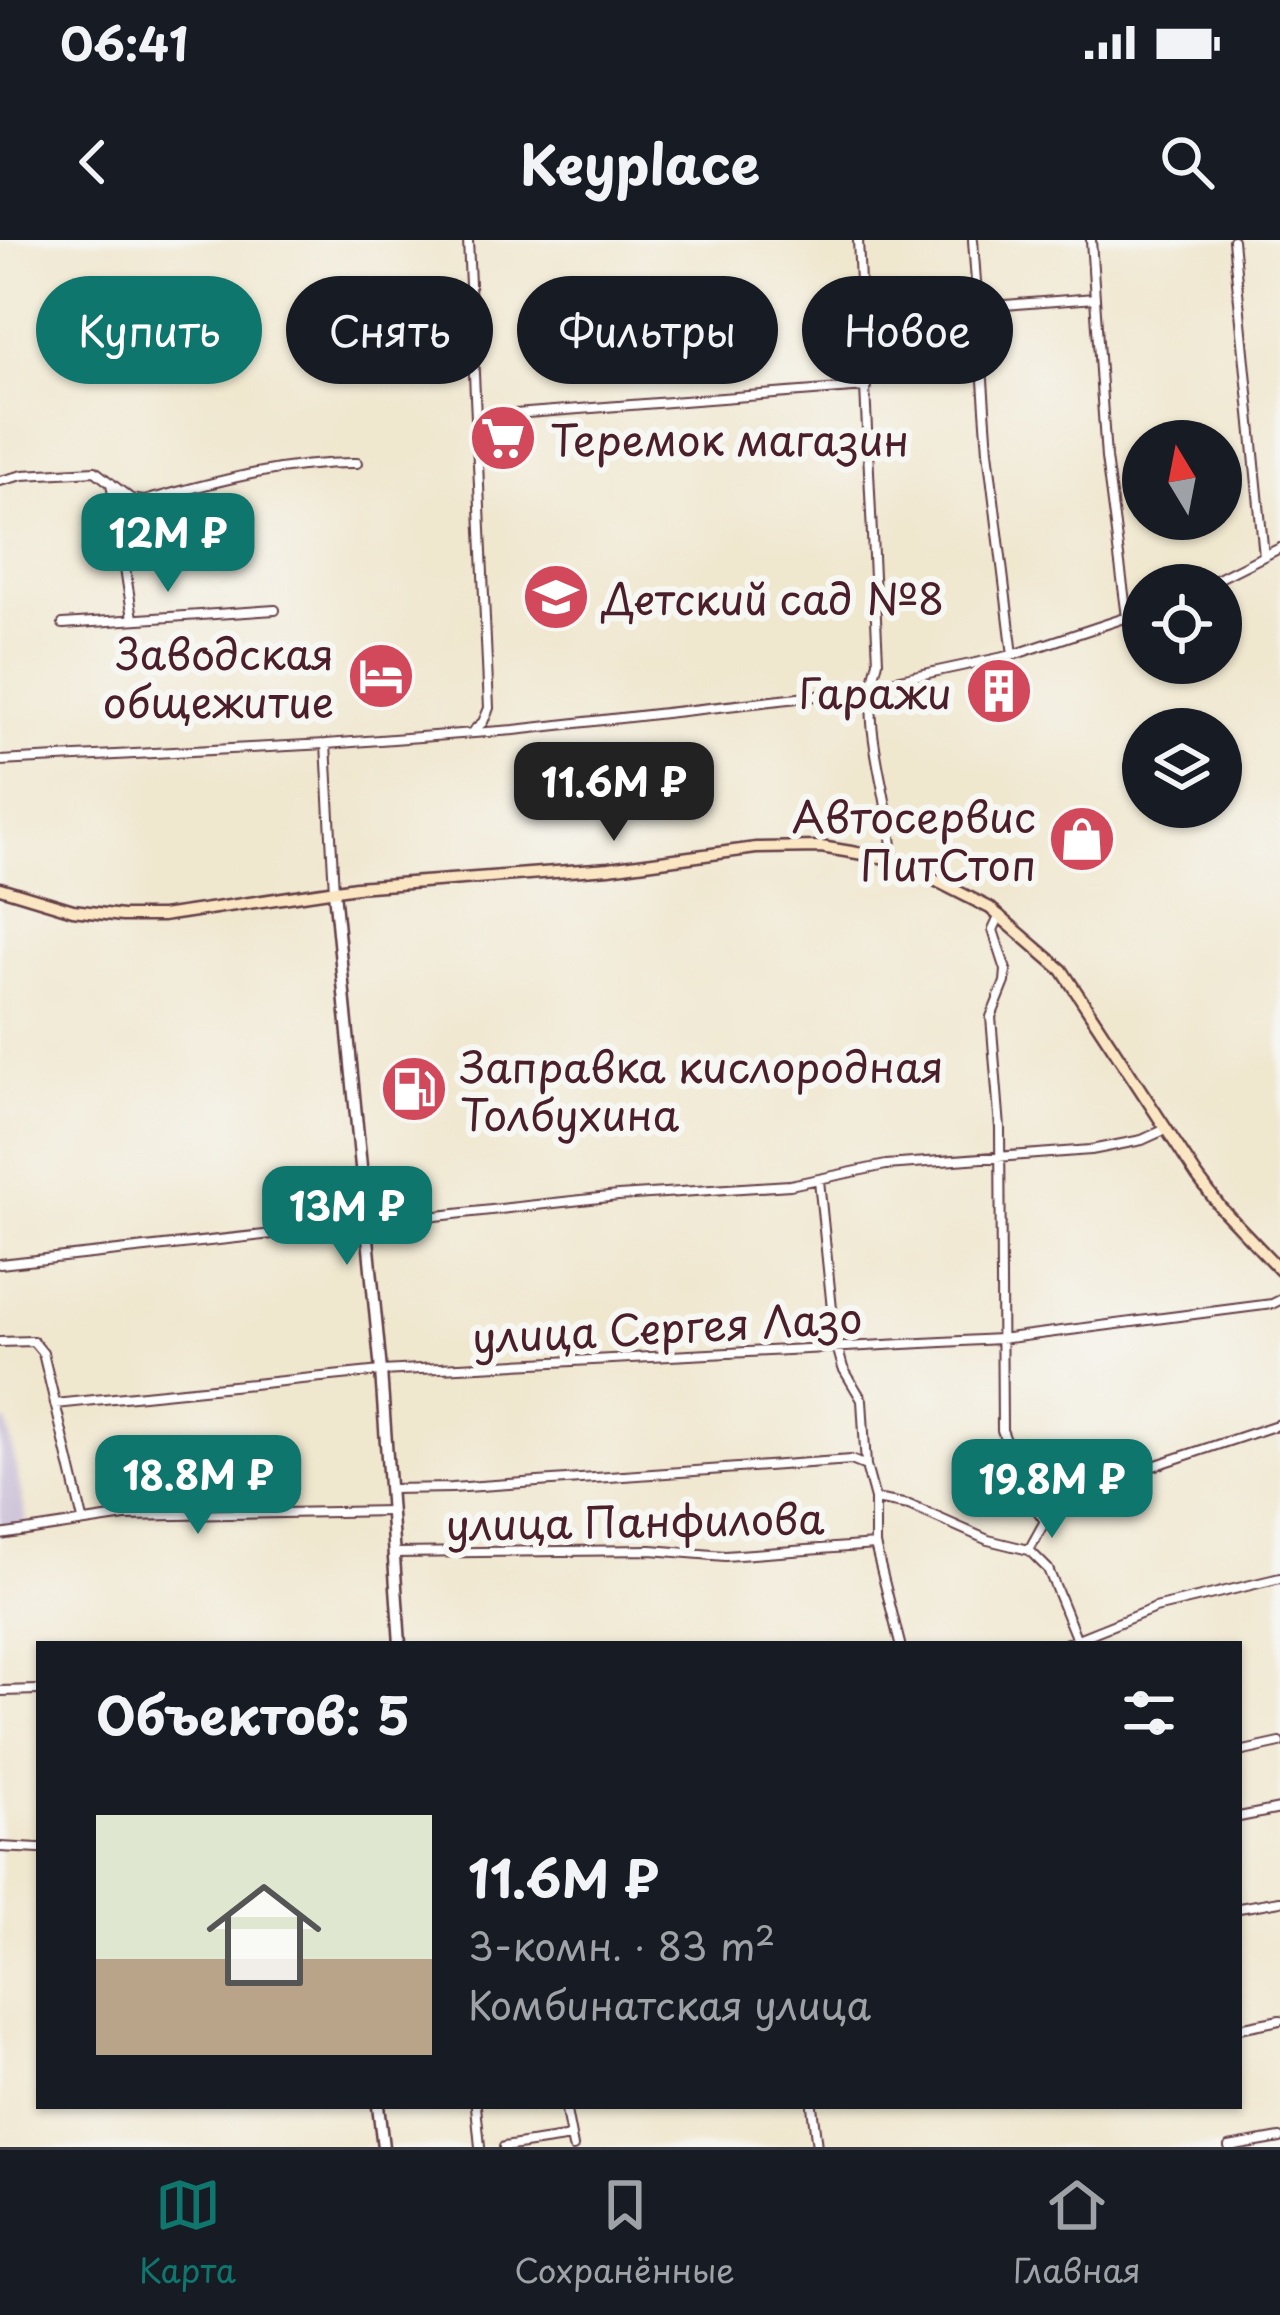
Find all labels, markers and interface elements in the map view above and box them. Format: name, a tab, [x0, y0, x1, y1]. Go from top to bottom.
text: 06:41	[60, 8, 188, 76]
text: Keyplace	[520, 122, 760, 203]
icon: back	[60, 129, 126, 195]
icon: search	[1154, 129, 1220, 195]
chip: Купить	[36, 276, 262, 384]
chip: Снять	[286, 276, 493, 384]
chip: Фильтры	[517, 276, 778, 384]
chip: Новое	[802, 276, 1013, 384]
supermarket icon: Теремок магазин	[468, 403, 538, 473]
place label: Теремок магазин	[550, 407, 909, 470]
north arrow	[1122, 420, 1242, 540]
map controls	[1122, 420, 1242, 828]
pin: 12M ₽	[84, 493, 252, 595]
text: 12M ₽	[108, 502, 228, 561]
school or university icon: Детский сад №8	[521, 562, 591, 632]
button: locate	[1122, 564, 1242, 684]
place label: Детский сад №8	[600, 566, 944, 629]
place label: Заводская общежитие	[103, 621, 334, 732]
hotel icon: Заводская общежитие	[346, 641, 416, 711]
building icon: Гаражи	[964, 656, 1034, 726]
place label: Гаражи	[799, 660, 952, 723]
button: layers	[1122, 708, 1242, 828]
pin: 11.6M ₽	[503, 742, 725, 844]
text: 11.6M ₽	[541, 751, 687, 810]
place label: Автосервис ПитСтоп	[792, 784, 1036, 895]
shop icon: Автосервис ПитСтоп	[1047, 804, 1117, 874]
place label: Заправка кислородная Толбухина	[460, 1034, 944, 1145]
fuel station icon: Заправка кислородная Толбухина	[379, 1054, 449, 1124]
pin: 13M ₽	[263, 1166, 431, 1268]
text: 13M ₽	[289, 1175, 405, 1234]
street label: улица Сергея Лазо	[470, 1284, 864, 1368]
pin: 18.8M ₽	[87, 1435, 309, 1537]
pin: 19.8M ₽	[941, 1439, 1163, 1541]
text: 18.8M ₽	[122, 1444, 274, 1503]
text: 19.8M ₽	[979, 1448, 1125, 1507]
street label: улица Панфилова	[445, 1485, 825, 1555]
text: Объектов: 5	[96, 1675, 410, 1752]
icon: filters	[1116, 1680, 1182, 1746]
text: 11.6M ₽	[468, 1838, 659, 1915]
icon: home	[192, 1863, 336, 2007]
text: 3-комн. · 83 m²	[468, 1915, 775, 1974]
text: Комбинатская улица	[468, 1974, 871, 2033]
tab: Карта	[139, 2172, 236, 2294]
tab: Сохранённые	[514, 2172, 735, 2294]
tab: Главная	[1013, 2172, 1141, 2294]

